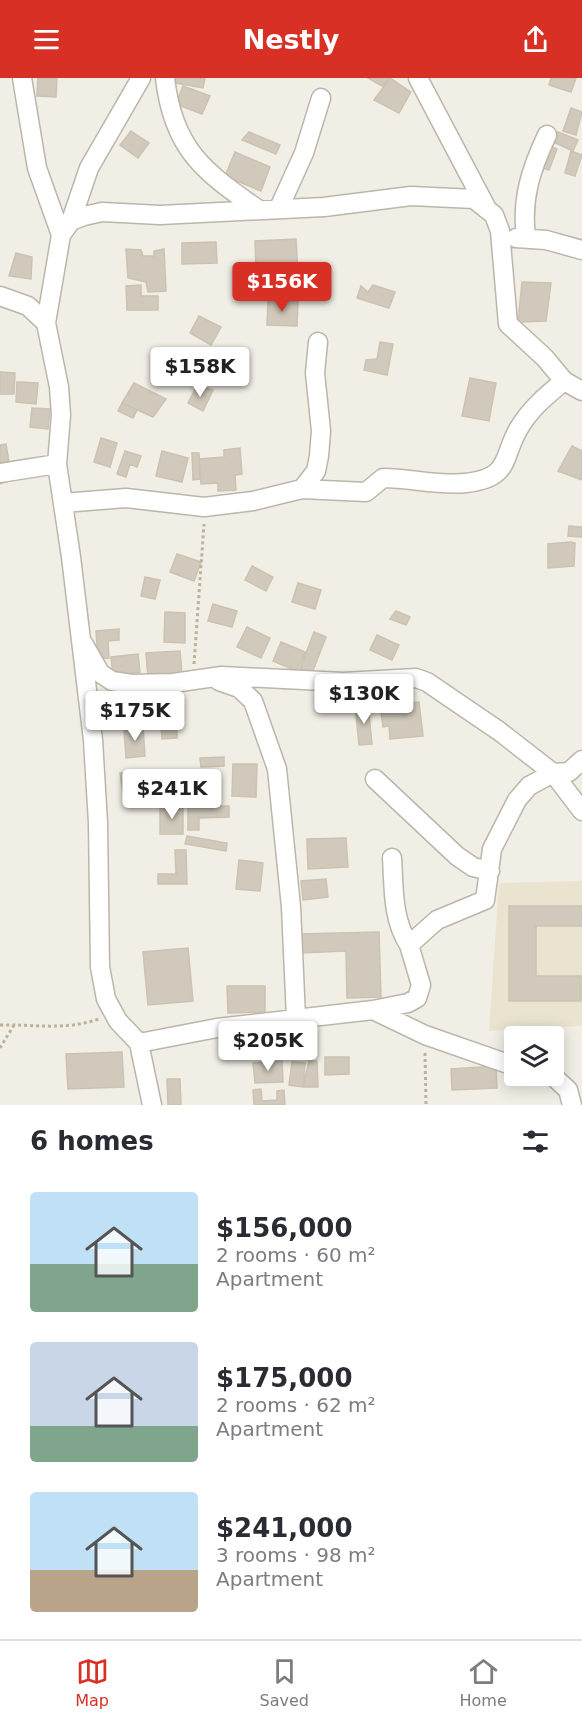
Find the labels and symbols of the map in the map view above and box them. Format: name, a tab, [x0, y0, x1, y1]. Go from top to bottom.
pin: $156K	[240, 262, 324, 313]
pin: $158K	[158, 347, 242, 398]
pin: $130K	[322, 674, 406, 725]
pin: $175K	[93, 691, 177, 742]
pin: $241K	[130, 769, 214, 820]
pin: $205K	[226, 1021, 310, 1072]

